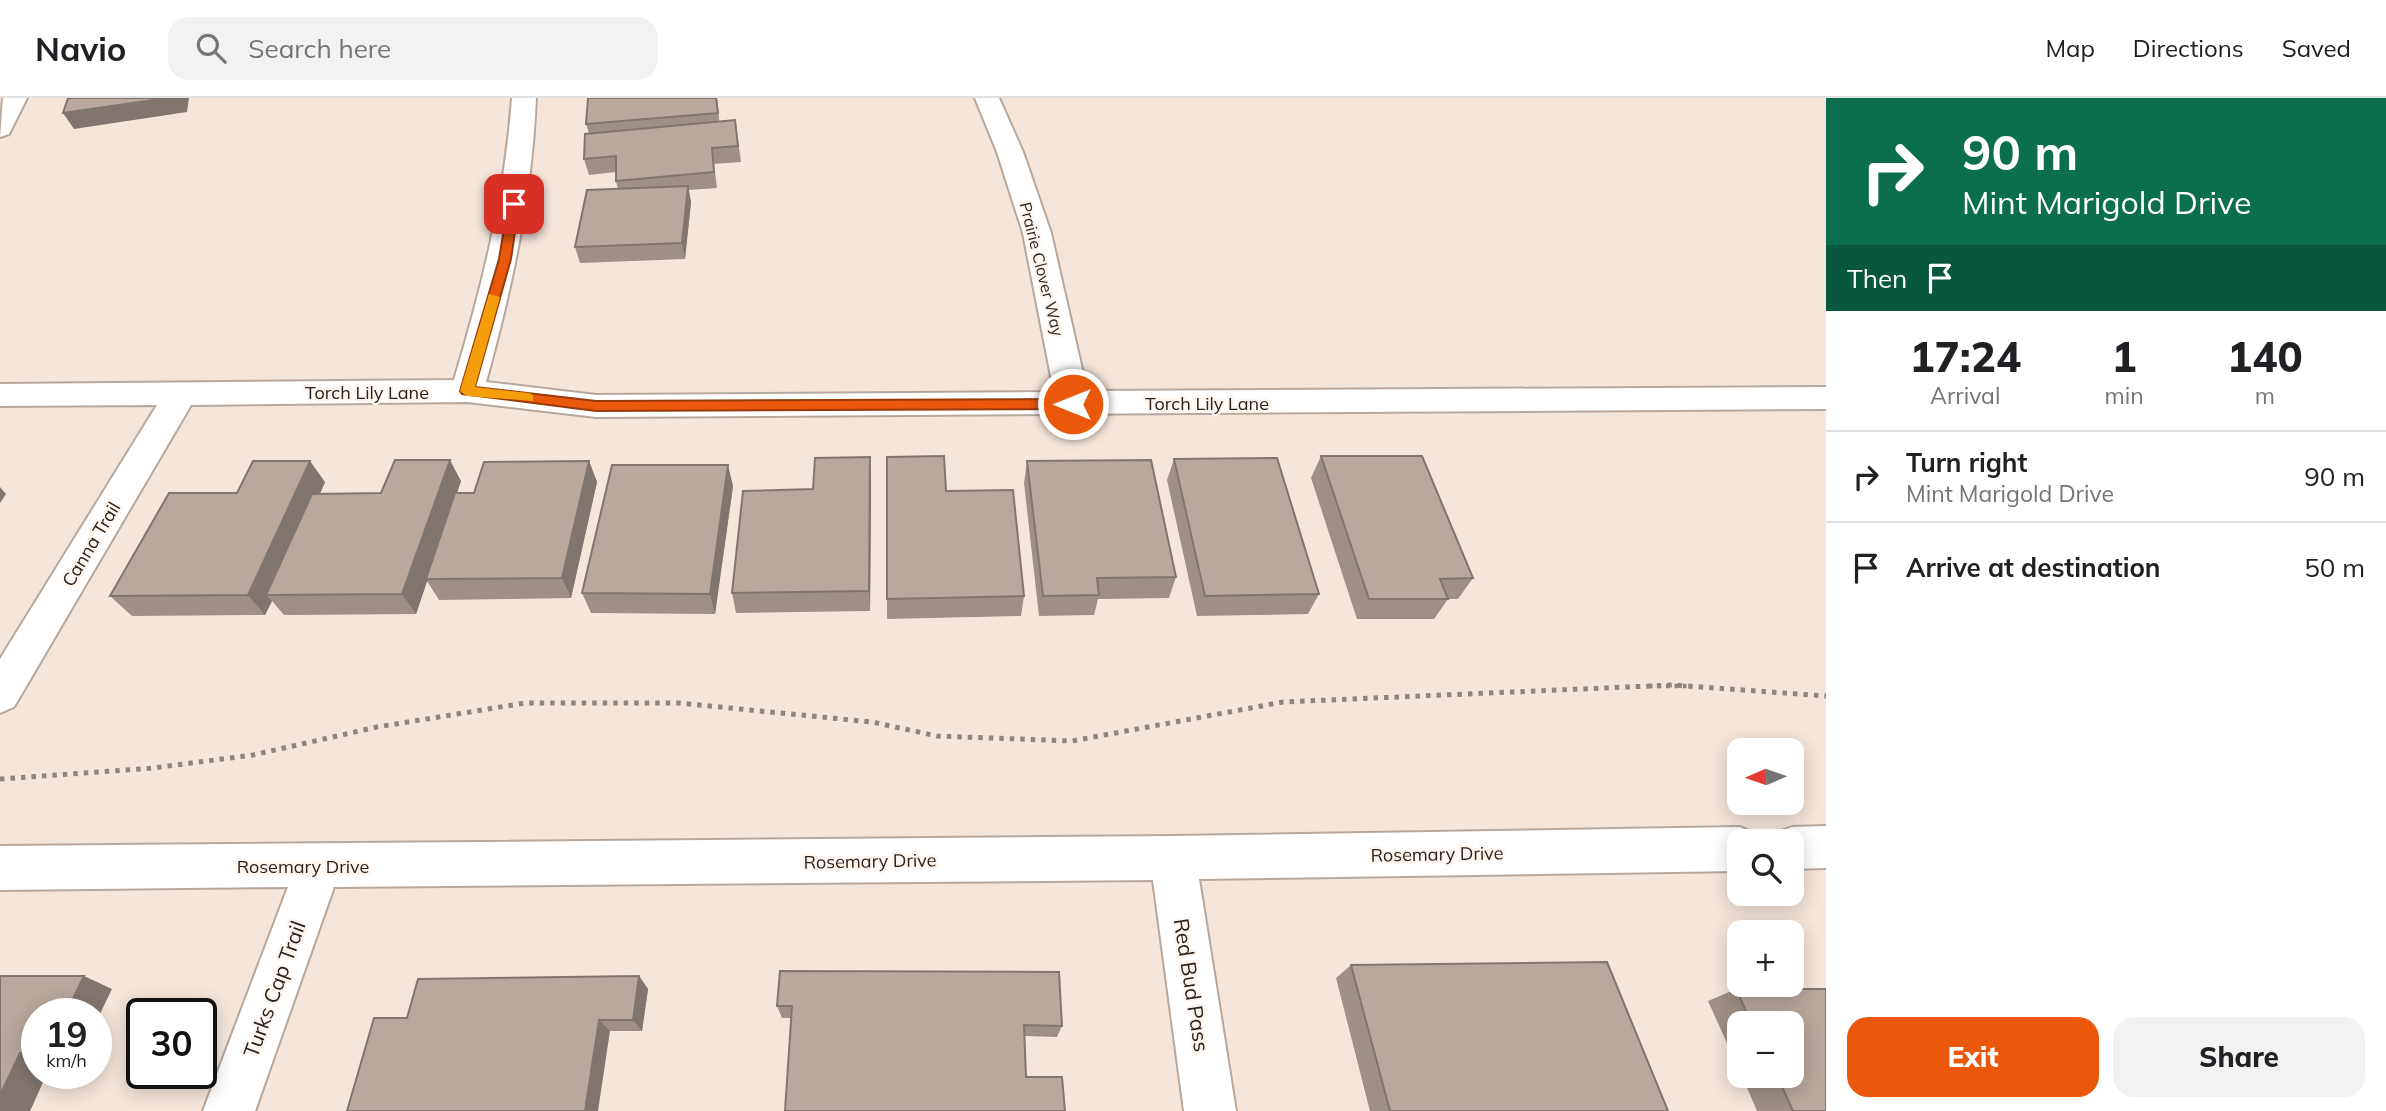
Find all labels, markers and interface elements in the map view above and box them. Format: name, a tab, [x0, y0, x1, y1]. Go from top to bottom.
search box	[168, 17, 658, 80]
text: Navio	[35, 28, 126, 69]
icon: search	[192, 29, 230, 67]
text: Search here	[248, 32, 391, 65]
text: Map	[2045, 33, 2095, 63]
text: Directions	[2133, 33, 2244, 63]
text: Saved	[2282, 33, 2351, 63]
text: 90 m	[1962, 121, 2078, 182]
icon: right	[1847, 126, 1938, 217]
pin	[484, 174, 544, 234]
text: Mint Marigold Drive	[1962, 182, 2251, 222]
icon: arrive	[495, 185, 533, 223]
street label: Prairie Clover Way	[1016, 200, 1068, 339]
icon: arrive	[1921, 259, 1959, 297]
text: Then	[1847, 262, 1907, 295]
text: 17:24	[1909, 330, 2021, 383]
text: 1	[2111, 330, 2137, 383]
text: 140	[2227, 330, 2303, 383]
position arrow	[1036, 367, 1110, 441]
street label: Torch Lily Lane	[305, 381, 429, 404]
text: Arrival	[1930, 381, 2000, 410]
text: min	[2104, 381, 2144, 410]
text: m	[2255, 381, 2275, 410]
street label: Torch Lily Lane	[1145, 392, 1269, 415]
text: Turn right	[1906, 446, 2027, 479]
icon: right	[1847, 458, 1885, 496]
text: 90 m	[2304, 460, 2365, 493]
text: Mint Marigold Drive	[1906, 479, 2114, 508]
street label: Canna Trail	[57, 497, 125, 591]
icon: arrive	[1847, 549, 1885, 587]
text: Arrive at destination	[1906, 551, 2161, 584]
text: 50 m	[2304, 551, 2365, 584]
north arrow	[1727, 738, 1804, 816]
map controls	[1727, 738, 1804, 1088]
button: search	[1727, 829, 1804, 906]
street label: Rosemary Drive	[1370, 841, 1504, 867]
street label: Rosemary Drive	[803, 848, 937, 874]
street label: Rosemary Drive	[237, 855, 369, 878]
street label: Red Bud Pass	[1169, 916, 1215, 1054]
street label: Turks Cap Trail	[237, 917, 311, 1061]
button: +	[1727, 920, 1804, 997]
speed limit sign: 30	[126, 998, 217, 1089]
button: −	[1727, 1011, 1804, 1088]
text: 19	[45, 1012, 88, 1056]
button: Exit	[1847, 1017, 2099, 1097]
button: Share	[2113, 1017, 2365, 1097]
text: km/h	[46, 1049, 87, 1072]

